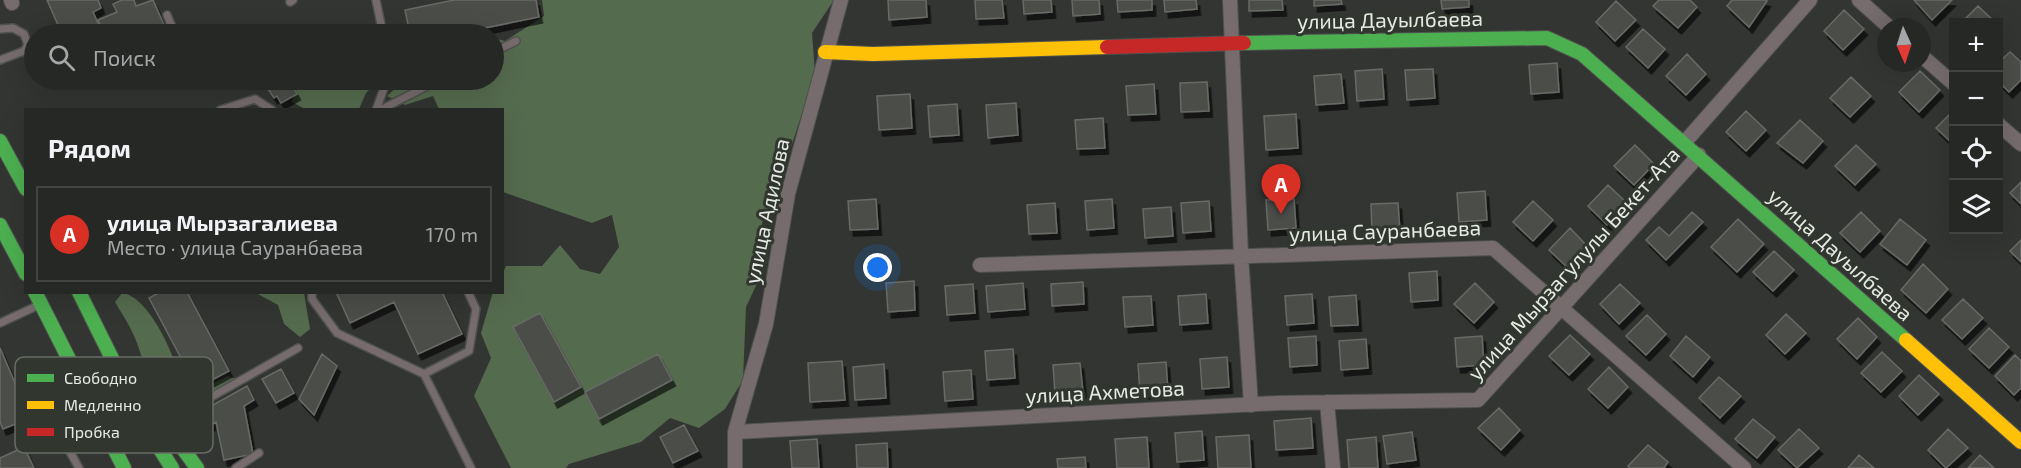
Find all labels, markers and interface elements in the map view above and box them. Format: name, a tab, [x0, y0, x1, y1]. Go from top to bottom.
street label: улица Дауылбаева	[1297, 5, 1483, 34]
north arrow	[1877, 18, 1931, 72]
map controls	[1949, 18, 2003, 234]
button: +	[1949, 18, 2003, 72]
search box	[24, 24, 504, 90]
icon: search	[45, 41, 78, 74]
text: Поиск	[93, 44, 156, 70]
button: −	[1949, 72, 2003, 126]
button: locate	[1949, 126, 2003, 180]
text: Рядом	[48, 132, 131, 163]
street label: улица Адилова	[738, 136, 795, 286]
street label: улица Мырзагулулы Бекет-Ата	[1462, 141, 1685, 385]
pin: A	[1262, 164, 1300, 214]
button: layers	[1949, 180, 2003, 234]
street label: улица Дауылбаева	[1763, 183, 1918, 326]
text: улица Мырзагалиева	[107, 209, 338, 235]
street label: улица Сауранбаева	[1288, 214, 1482, 247]
text: A	[63, 222, 76, 246]
text: 170 m	[426, 222, 478, 246]
text: Место · улица Сауранбаева	[107, 235, 363, 259]
your location	[863, 253, 892, 282]
legend	[15, 357, 213, 453]
text: Свободно	[64, 368, 137, 387]
street label: улица Ахметова	[1025, 374, 1185, 409]
text: Медленно	[64, 395, 141, 414]
text: Пробка	[64, 422, 120, 441]

